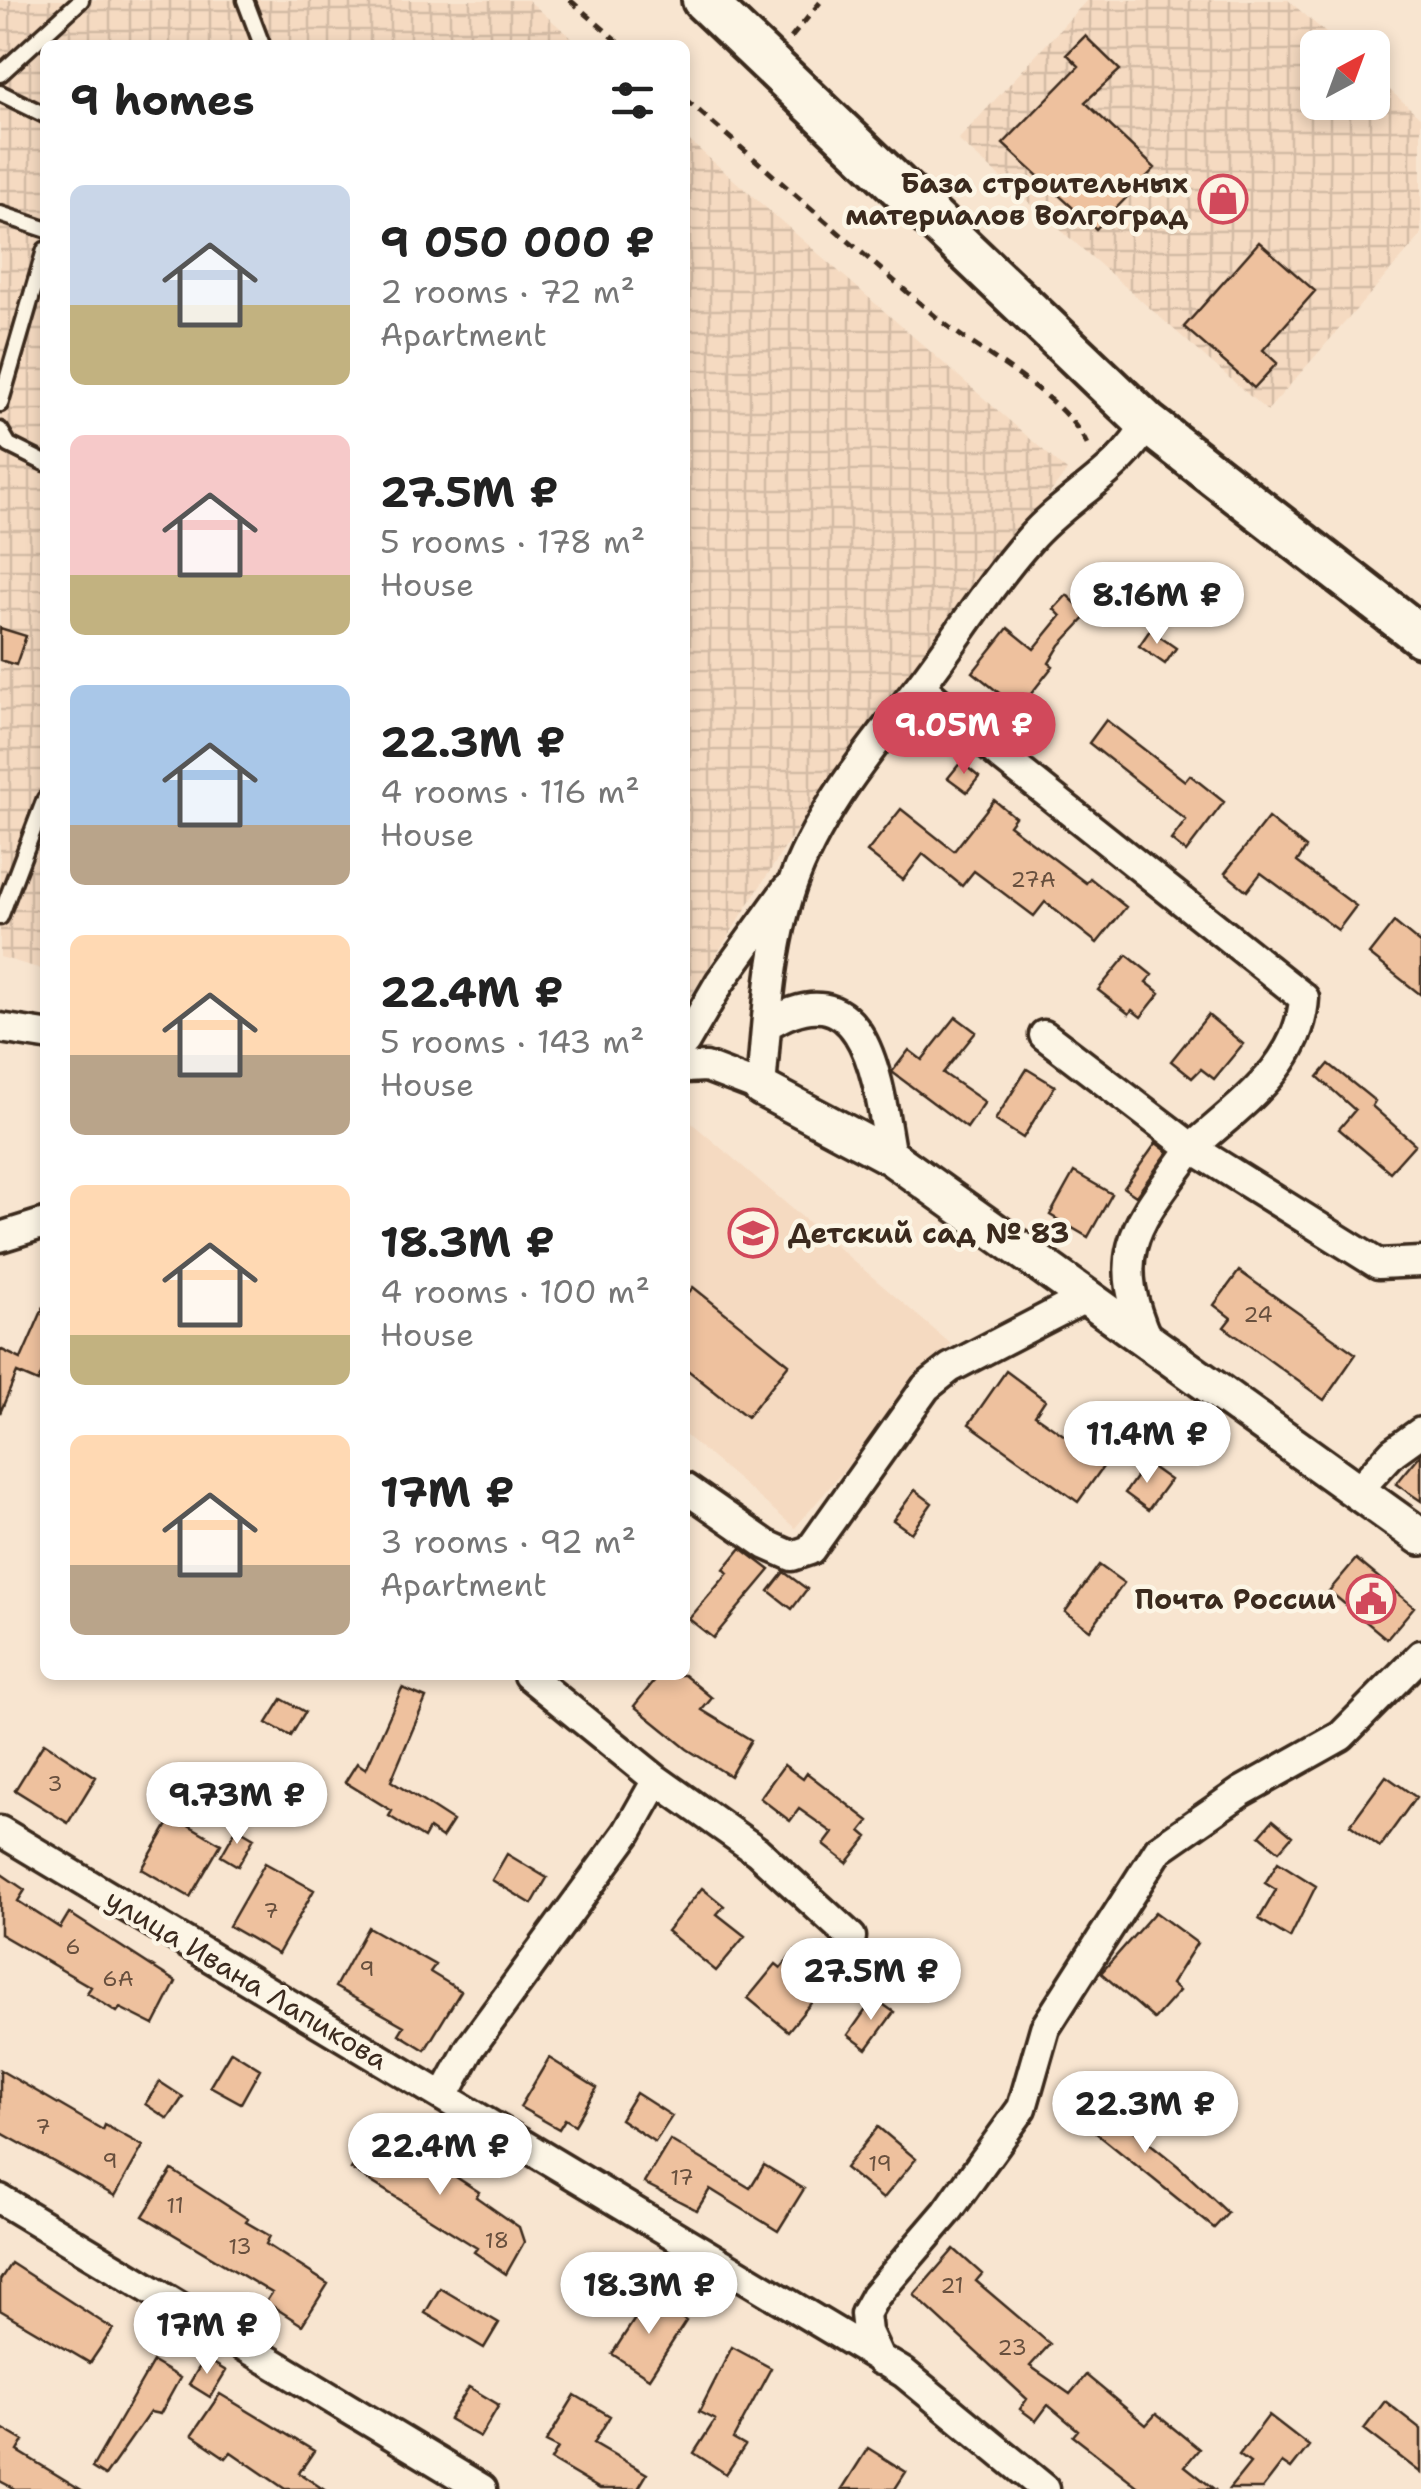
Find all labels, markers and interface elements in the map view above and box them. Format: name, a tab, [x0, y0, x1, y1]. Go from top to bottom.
north arrow	[1300, 30, 1390, 120]
map controls	[1300, 30, 1390, 120]
text: 9 homes	[70, 72, 255, 128]
icon: filters	[605, 73, 660, 128]
place label: База строительных материалов Волгоград	[845, 164, 1188, 234]
shop icon: База строительных материалов Волгоград	[1197, 173, 1249, 225]
text: 9 050 000 ₽	[380, 214, 655, 270]
icon: home	[150, 225, 270, 345]
text: 2 rooms · 72 m²	[380, 270, 635, 313]
text: Apartment	[380, 313, 547, 356]
text: 27.5M ₽	[380, 464, 559, 520]
icon: home	[150, 475, 270, 595]
text: 5 rooms · 178 m²	[380, 520, 645, 563]
pin: 8.16M ₽	[1065, 562, 1249, 647]
text: House	[380, 563, 474, 606]
text: 8.16M ₽	[1092, 573, 1222, 616]
pin: 9.05M ₽	[872, 692, 1056, 777]
text: 9.05M ₽	[895, 703, 1033, 746]
text: 22.3M ₽	[380, 714, 566, 770]
icon: home	[150, 725, 270, 845]
text: 4 rooms · 116 m²	[380, 770, 640, 813]
text: House	[380, 813, 474, 856]
house number: 27А	[1010, 865, 1056, 894]
text: 22.4M ₽	[380, 964, 564, 1020]
icon: home	[150, 975, 270, 1095]
text: 5 rooms · 143 m²	[380, 1020, 645, 1063]
text: House	[380, 1063, 474, 1106]
school or university icon: Детский сад № 83	[727, 1207, 779, 1259]
text: 18.3M ₽	[380, 1214, 555, 1270]
place label: Детский сад № 83	[788, 1214, 1069, 1252]
icon: home	[150, 1225, 270, 1345]
text: 4 rooms · 100 m²	[380, 1270, 650, 1313]
house number: 24	[1243, 1300, 1273, 1329]
text: House	[380, 1313, 474, 1356]
pin: 11.4M ₽	[1055, 1401, 1239, 1486]
text: 11.4M ₽	[1086, 1412, 1208, 1455]
text: 17M ₽	[380, 1464, 515, 1520]
icon: home	[150, 1475, 270, 1595]
text: 3 rooms · 92 m²	[380, 1520, 636, 1563]
text: Apartment	[380, 1563, 547, 1606]
public building icon: Почта России	[1345, 1573, 1397, 1625]
place label: Почта России	[1135, 1580, 1336, 1618]
pin: 9.73M ₽	[145, 1762, 329, 1847]
house number: 3	[47, 1769, 63, 1798]
text: 9.73M ₽	[168, 1773, 306, 1816]
street label: улица Ивана Лапикова	[99, 1880, 395, 2078]
house number: 7	[263, 1896, 279, 1925]
house number: 6	[65, 1932, 81, 1961]
pin: 27.5M ₽	[779, 1938, 963, 2023]
text: 27.5M ₽	[803, 1949, 939, 1992]
house number: 9	[359, 1954, 375, 1983]
house number: 6А	[102, 1964, 134, 1993]
pin: 22.3M ₽	[1053, 2071, 1237, 2156]
text: 22.3M ₽	[1074, 2082, 1216, 2125]
house number: 7	[35, 2112, 51, 2141]
pin: 22.4M ₽	[348, 2113, 532, 2198]
text: 22.4M ₽	[370, 2124, 510, 2167]
house number: 9	[102, 2146, 118, 2175]
house number: 19	[868, 2149, 892, 2178]
house number: 17	[670, 2163, 694, 2192]
house number: 11	[166, 2191, 184, 2220]
house number: 18	[485, 2226, 509, 2255]
house number: 13	[228, 2232, 252, 2261]
pin: 18.3M ₽	[557, 2252, 741, 2337]
text: 18.3M ₽	[582, 2263, 716, 2306]
house number: 21	[940, 2271, 964, 2300]
pin: 17M ₽	[137, 2292, 277, 2377]
text: 17M ₽	[156, 2303, 258, 2346]
house number: 23	[997, 2333, 1027, 2362]

